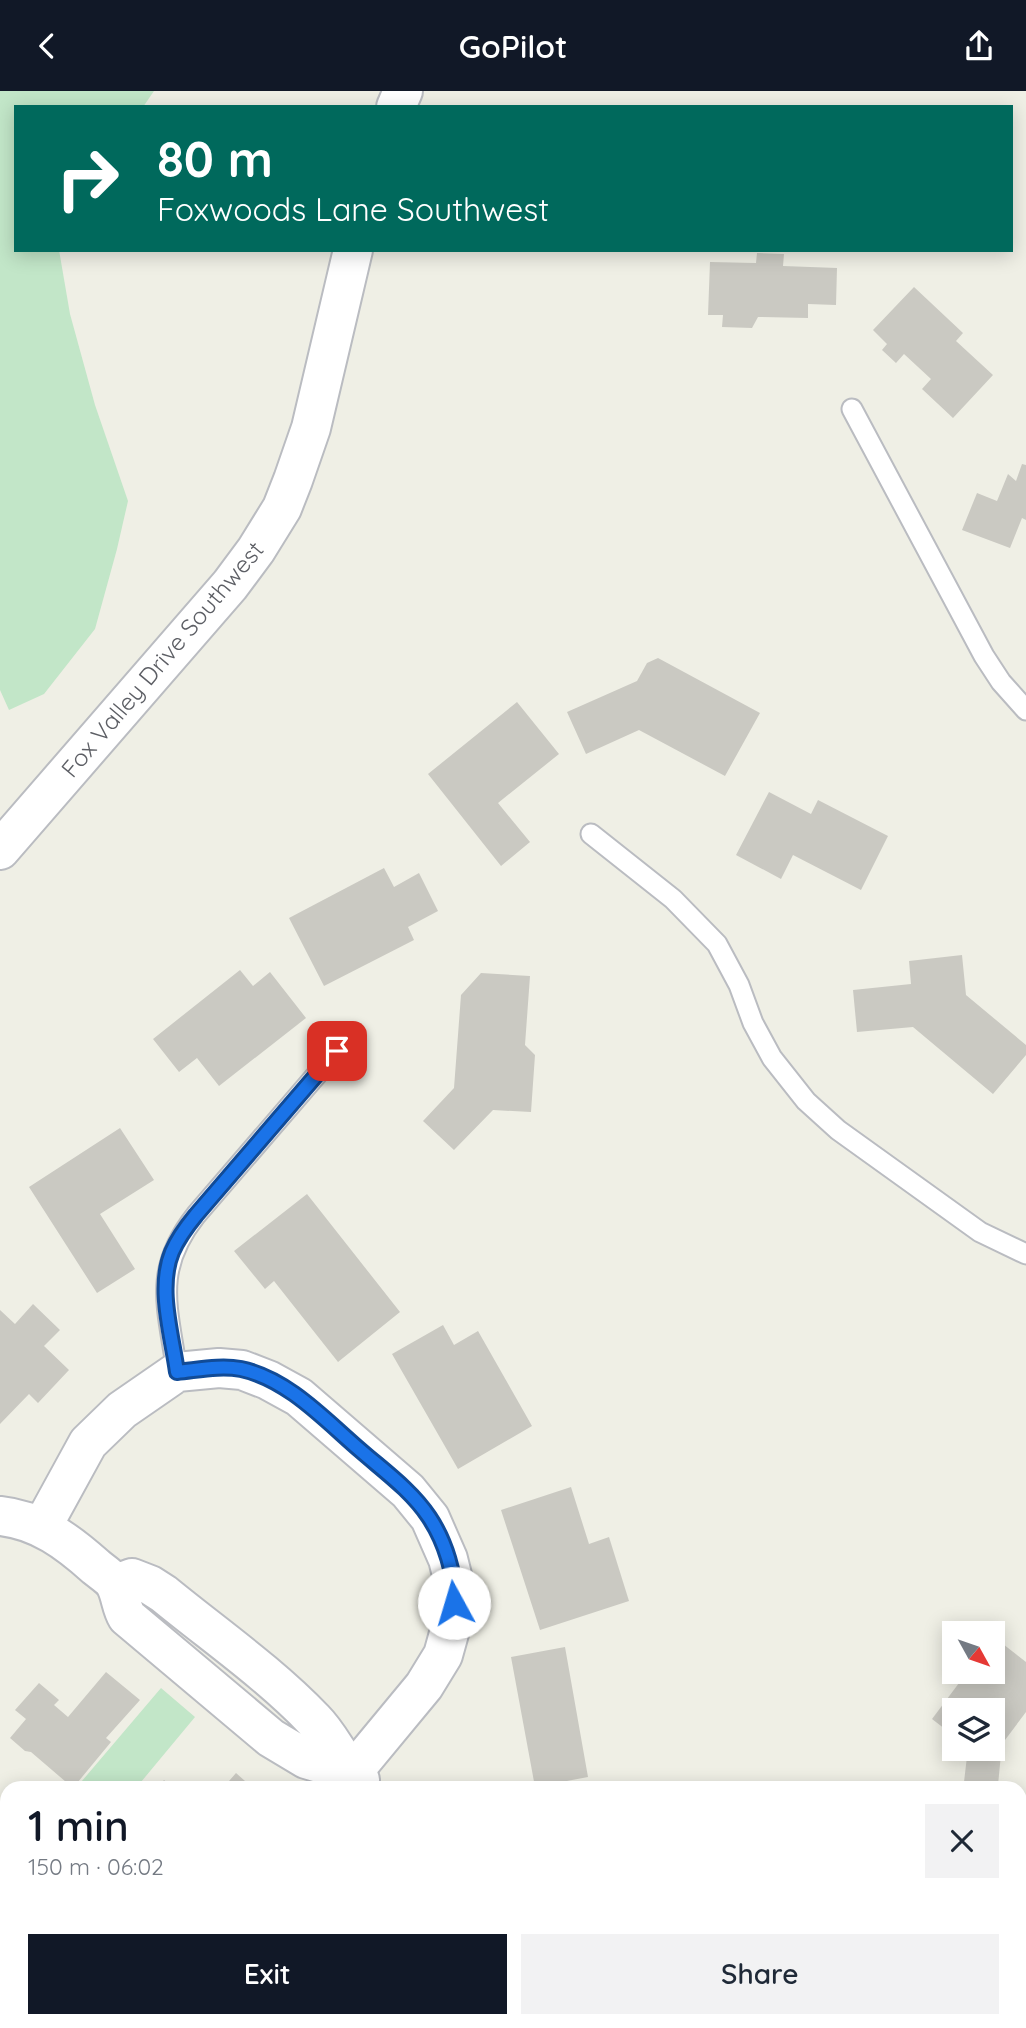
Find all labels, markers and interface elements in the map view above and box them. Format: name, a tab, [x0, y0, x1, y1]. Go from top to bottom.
text: GoPilot	[459, 26, 567, 66]
icon: back	[28, 27, 66, 65]
icon: share	[960, 27, 998, 65]
text: 80 m	[157, 128, 273, 189]
icon: right	[42, 133, 133, 224]
text: Foxwoods Lane Southwest	[157, 189, 549, 229]
street label: Fox Valley Drive Southwest	[54, 535, 270, 783]
pin	[307, 1021, 367, 1081]
icon: arrive	[318, 1032, 356, 1070]
position arrow	[417, 1566, 491, 1640]
north arrow	[942, 1621, 1004, 1683]
map controls	[942, 1621, 1005, 1761]
button: layers	[942, 1698, 1005, 1761]
text: 1 min	[28, 1799, 129, 1852]
button: close	[925, 1804, 999, 1878]
text: 150 m · 06:02	[28, 1852, 164, 1881]
button: Exit	[28, 1934, 507, 2014]
button: Share	[521, 1934, 999, 2014]

